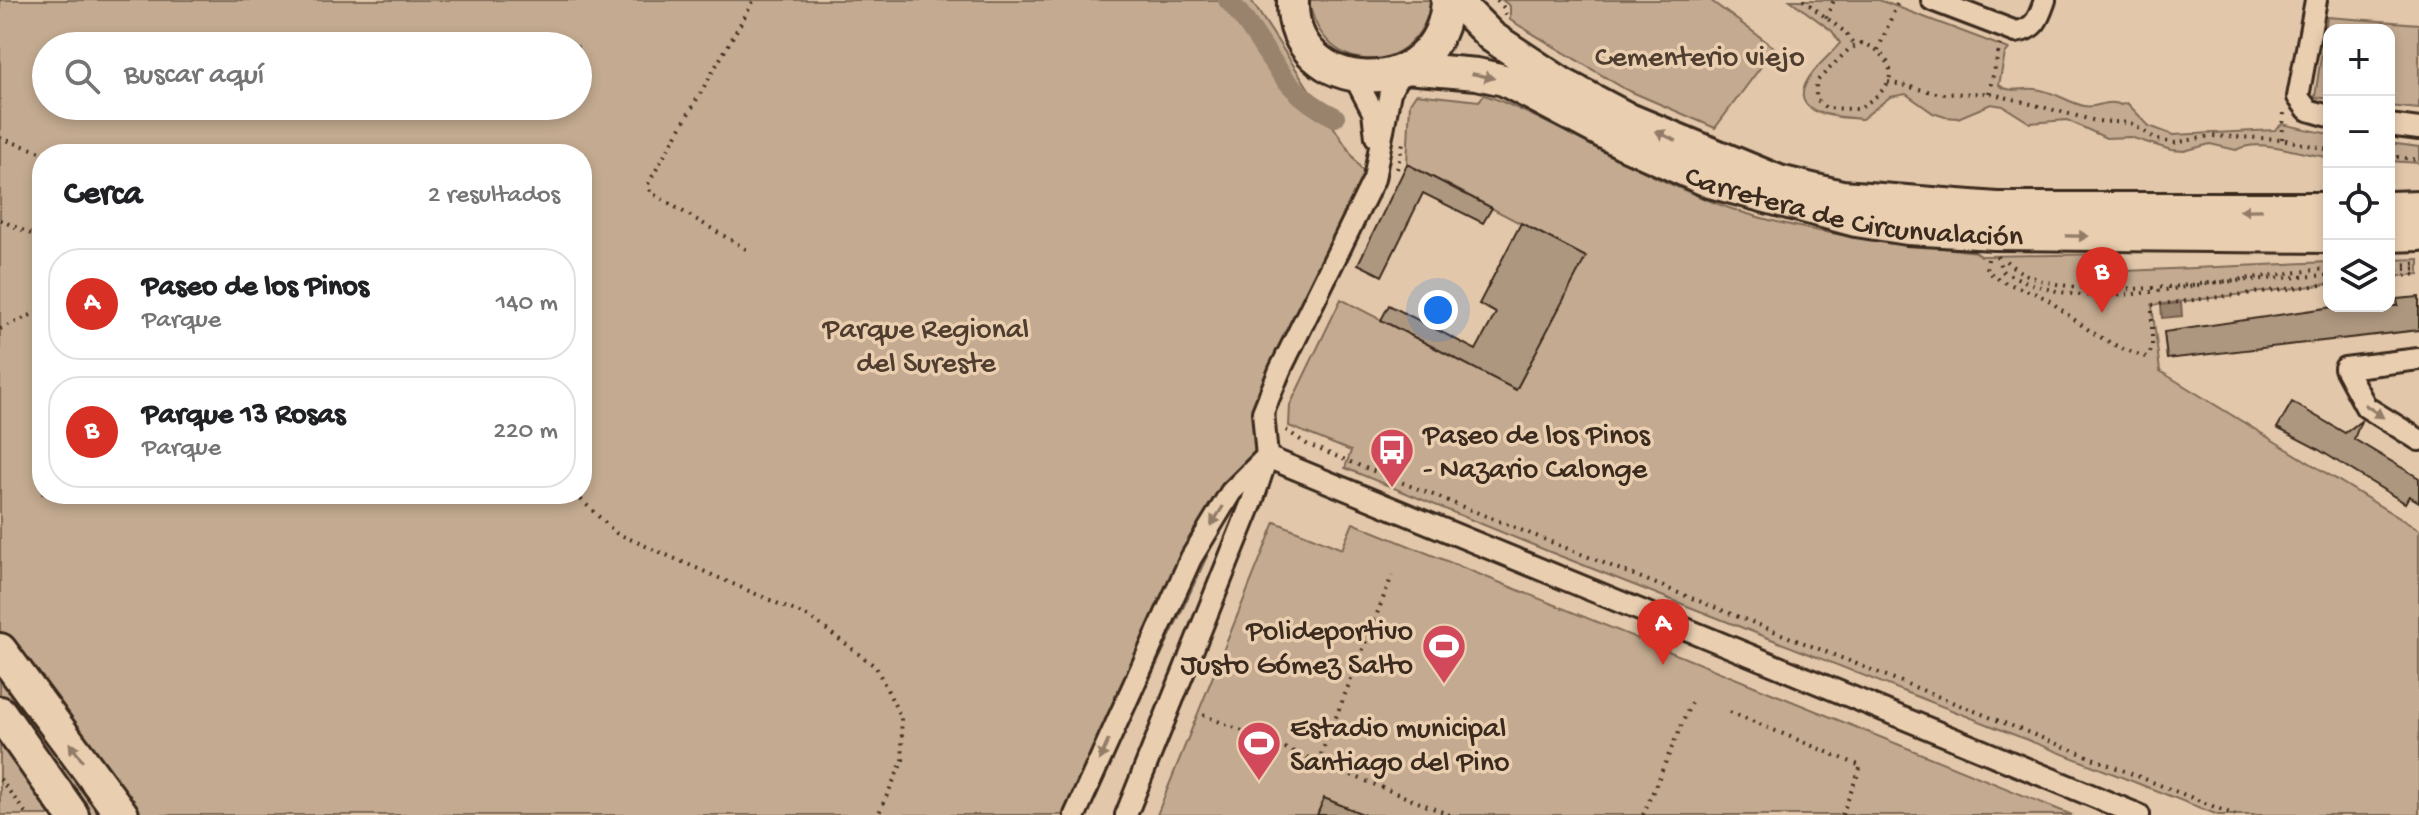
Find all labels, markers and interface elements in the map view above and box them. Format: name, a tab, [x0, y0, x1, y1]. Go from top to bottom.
map controls	[2323, 24, 2395, 312]
button: +	[2323, 24, 2395, 96]
search box	[32, 32, 592, 120]
park label: Cementerio viejo	[1595, 42, 1805, 77]
icon: search	[60, 54, 104, 98]
text: Buscar aquí	[124, 59, 264, 94]
one-way arrow	[1471, 70, 1496, 83]
button: −	[2323, 96, 2395, 168]
one-way arrow	[1654, 129, 1678, 143]
street label: Carretera de Circunvalación	[1678, 160, 2023, 256]
button: locate	[2323, 168, 2395, 240]
text: Cerca	[64, 176, 142, 216]
text: 2 resultados	[428, 181, 560, 212]
one-way arrow	[2238, 204, 2263, 216]
one-way arrow	[2065, 230, 2090, 242]
button: layers	[2323, 240, 2395, 312]
pin: B	[2076, 247, 2128, 313]
text: Paseo de los Pinos	[142, 271, 369, 306]
text: A	[84, 289, 100, 320]
text: 140 m	[496, 289, 558, 320]
your location	[1418, 290, 1458, 330]
text: Parque	[142, 306, 221, 337]
park label: Parque Regional del Sureste	[822, 314, 1029, 383]
text: Parque 13 Rosas	[142, 399, 345, 434]
one-way arrow	[2363, 403, 2384, 418]
text: B	[85, 417, 99, 448]
text: 220 m	[493, 417, 558, 448]
place label: Paseo de los Pinos - Nazario Calonge	[1422, 420, 1651, 489]
bus stop icon: Paseo de los Pinos - Nazario Calonge	[1368, 426, 1416, 489]
text: Parque	[142, 434, 221, 465]
one-way arrow	[1210, 505, 1224, 527]
pin: A	[1637, 599, 1689, 665]
place label: Polideportivo Justo Gómez Salto	[1180, 616, 1413, 685]
sports icon: Polideportivo Justo Gómez Salto	[1420, 622, 1468, 685]
place label: Estadio municipal Santiago del Pino	[1290, 713, 1510, 782]
sports icon: Estadio municipal Santiago del Pino	[1235, 719, 1283, 782]
one-way arrow	[1098, 738, 1111, 761]
one-way arrow	[68, 741, 84, 763]

